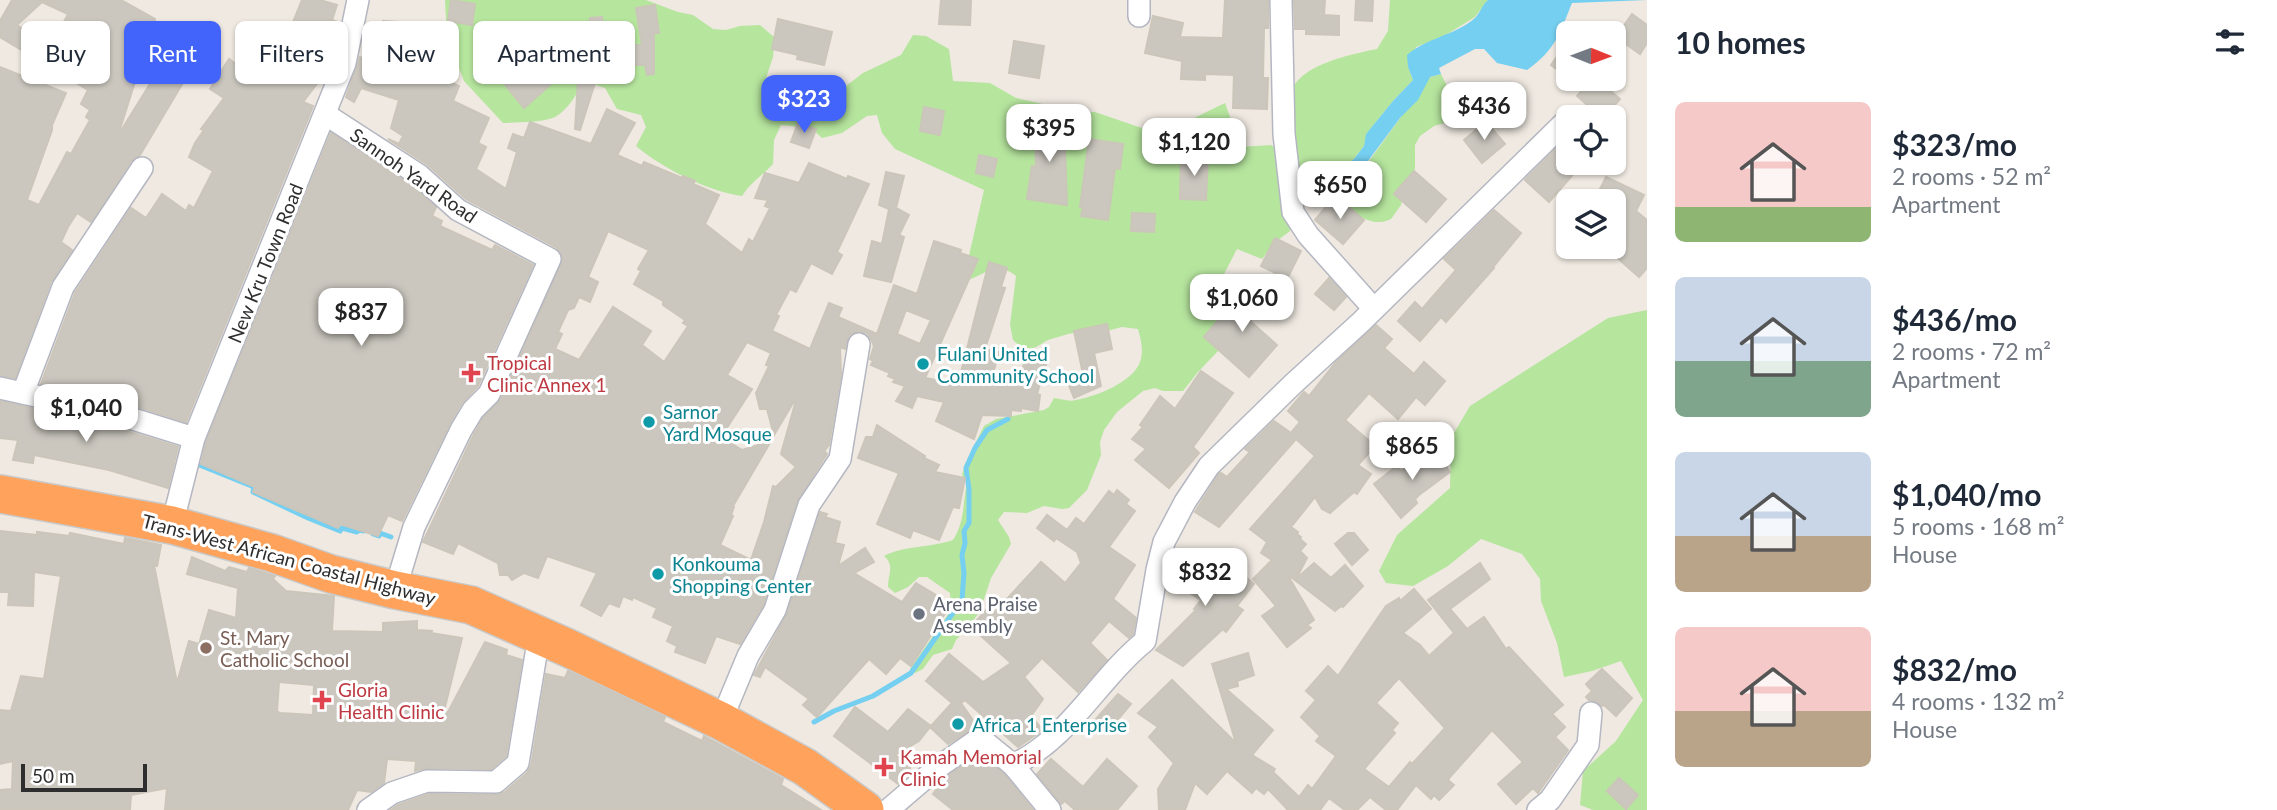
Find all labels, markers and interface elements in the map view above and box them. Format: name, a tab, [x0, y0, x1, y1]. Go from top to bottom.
chip: Buy	[21, 21, 110, 84]
chip: Rent	[124, 21, 221, 84]
chip: Filters	[235, 21, 348, 84]
chip: New	[362, 21, 459, 84]
chip: Apartment	[473, 21, 635, 84]
north arrow	[1556, 21, 1626, 91]
map controls	[1556, 21, 1626, 259]
icon: filters	[2211, 23, 2249, 61]
text: 10 homes	[1675, 24, 1806, 60]
pin: $323	[763, 76, 845, 135]
pin: $436	[1443, 82, 1525, 142]
text: $323	[777, 84, 831, 112]
text: $436	[1457, 91, 1511, 119]
pin: $395	[1008, 104, 1090, 164]
button: locate	[1556, 105, 1626, 175]
text: $395	[1022, 113, 1076, 141]
pin: $1,120	[1137, 118, 1251, 178]
street label: Sannoh Yard Road	[346, 123, 482, 227]
text: $323/mo	[1892, 126, 2017, 162]
text: $1,120	[1158, 127, 1230, 155]
icon: home	[1731, 130, 1815, 214]
pin: $650	[1299, 162, 1381, 221]
text: 2 rooms · 52 m²	[1892, 162, 2051, 190]
text: $650	[1313, 170, 1367, 198]
street label: New Kru Town Road	[222, 180, 308, 346]
button: layers	[1556, 189, 1626, 259]
text: Apartment	[1892, 190, 2000, 218]
pin: $1,060	[1185, 274, 1299, 334]
text: $1,060	[1206, 283, 1278, 311]
pin: $837	[320, 288, 402, 348]
text: $837	[334, 297, 388, 325]
text: $436/mo	[1892, 301, 2017, 337]
icon: home	[1731, 305, 1815, 389]
text: 2 rooms · 72 m²	[1892, 337, 2051, 365]
place label: Fulani United Community School	[937, 342, 1094, 387]
place label: Tropical Clinic Annex 1	[487, 351, 606, 396]
marker: Fulani United Community School	[915, 356, 931, 372]
marker: Tropical Clinic Annex 1	[461, 363, 481, 383]
text: Apartment	[1892, 365, 2000, 393]
pin: $1,040	[29, 384, 143, 444]
text: $1,040	[50, 393, 122, 421]
place label: Sarnor Yard Mosque	[663, 400, 772, 445]
marker: Sarnor Yard Mosque	[641, 414, 657, 430]
pin: $865	[1371, 422, 1453, 482]
text: $865	[1385, 431, 1439, 459]
text: $1,040/mo	[1892, 476, 2041, 512]
icon: home	[1731, 480, 1815, 564]
street label: Trans-West African Coastal Highway	[140, 509, 439, 609]
text: 5 rooms · 168 m²	[1892, 512, 2064, 540]
text: House	[1892, 540, 1957, 568]
pin: $832	[1164, 548, 1246, 608]
place label: Konkouma Shopping Center	[672, 552, 812, 597]
text: $832	[1178, 557, 1232, 585]
marker: Konkouma Shopping Center	[650, 566, 666, 582]
place label: Arena Praise Assembly	[933, 592, 1038, 637]
marker: Arena Praise Assembly	[911, 606, 927, 622]
place label: St. Mary Catholic School	[220, 626, 349, 671]
marker: St. Mary Catholic School	[198, 640, 214, 656]
text: $832/mo	[1892, 651, 2017, 687]
icon: home	[1731, 655, 1815, 739]
place label: Gloria Health Clinic	[338, 678, 444, 723]
text: 4 rooms · 132 m²	[1892, 687, 2064, 715]
marker: Gloria Health Clinic	[312, 690, 332, 710]
place label: Africa 1 Enterprise	[972, 713, 1127, 736]
text: House	[1892, 715, 1957, 743]
marker: Africa 1 Enterprise	[950, 716, 966, 732]
place label: Kamah Memorial Clinic	[900, 745, 1042, 790]
marker: Kamah Memorial Clinic	[874, 757, 894, 777]
scale bar	[21, 761, 147, 793]
text: 50 m	[32, 764, 75, 787]

